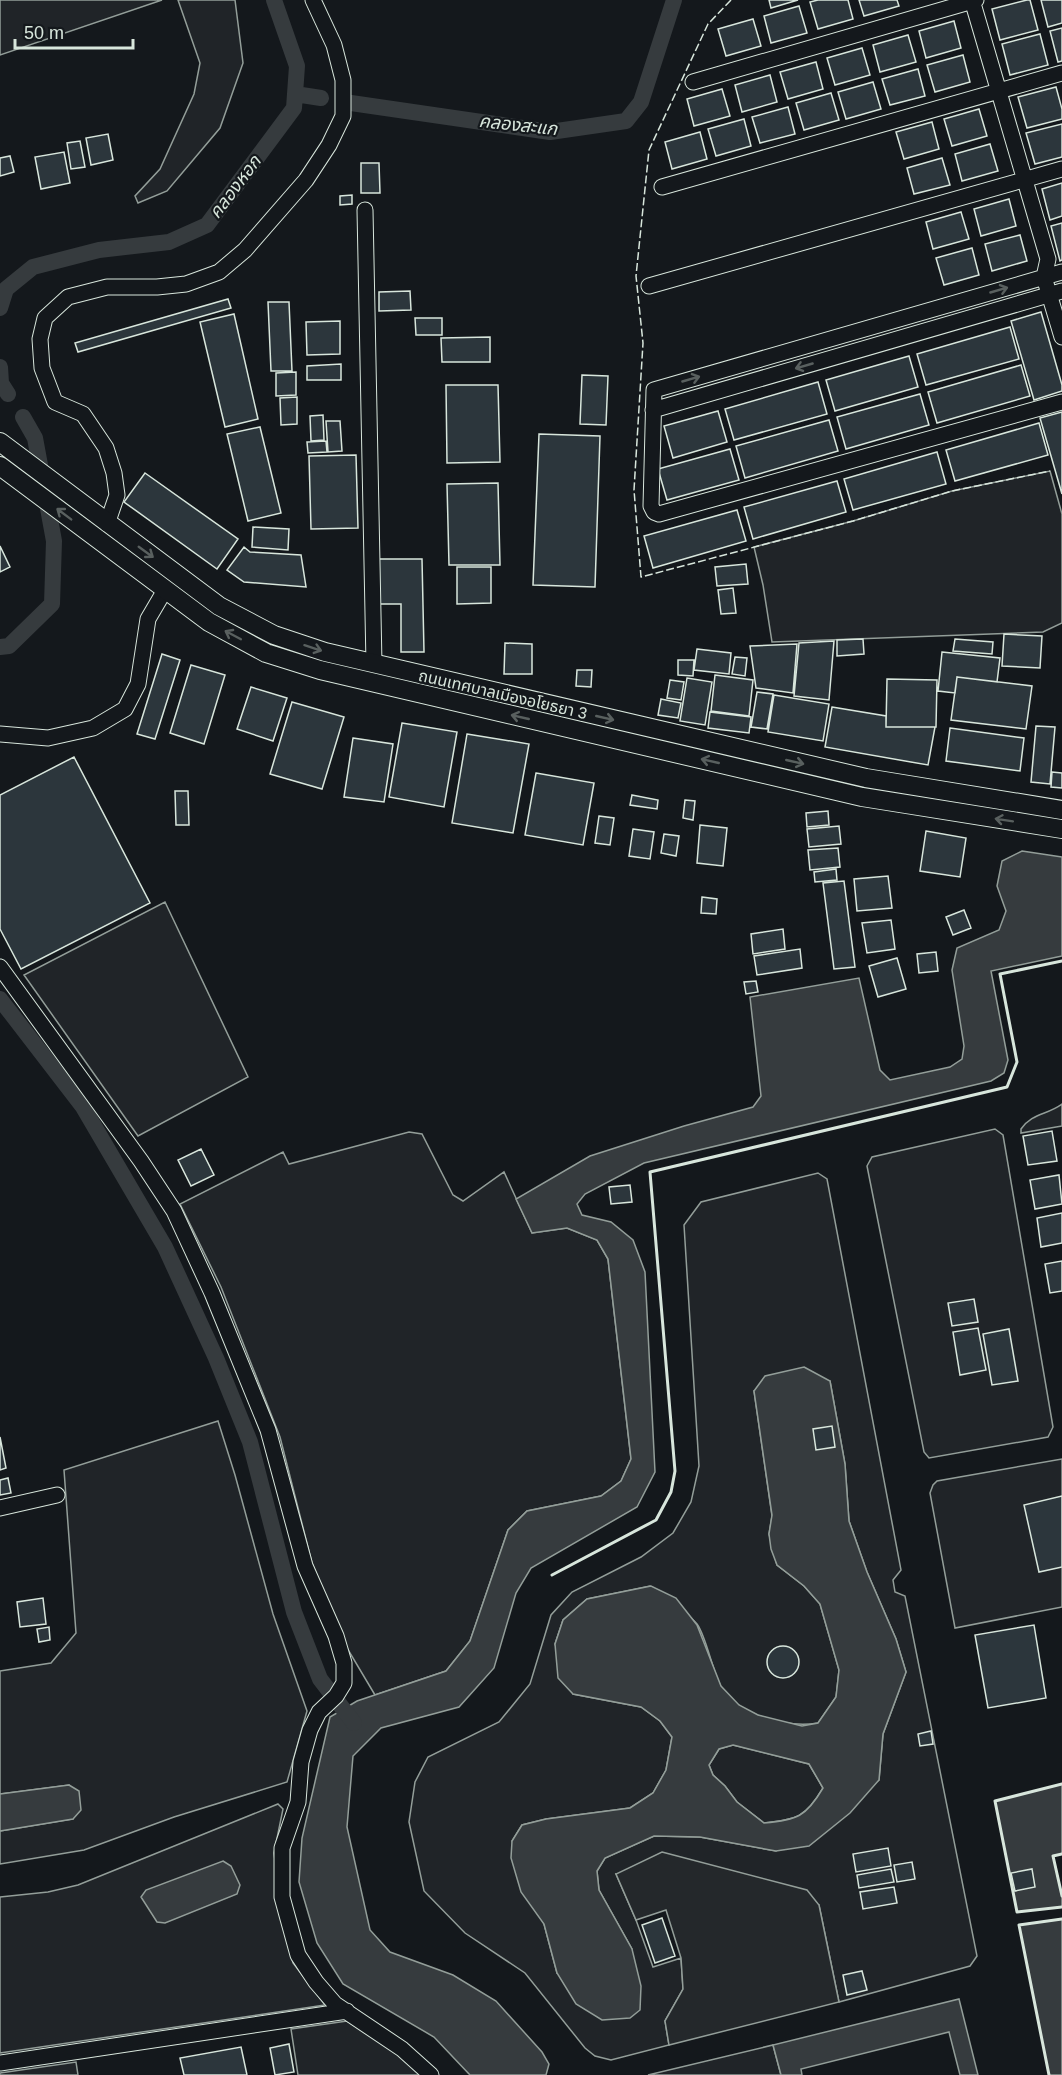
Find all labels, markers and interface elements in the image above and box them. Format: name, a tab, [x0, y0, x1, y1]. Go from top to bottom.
scale bar	[15, 12, 134, 50]
text: 50 m	[24, 23, 64, 43]
water label: คลองสะแก	[478, 111, 559, 139]
water label: คลองหอก	[205, 151, 266, 222]
one-way arrow	[989, 284, 1008, 295]
one-way arrow	[795, 361, 814, 372]
one-way arrow	[681, 373, 700, 385]
one-way arrow	[57, 508, 73, 521]
one-way arrow	[137, 546, 153, 558]
one-way arrow	[225, 629, 242, 641]
one-way arrow	[303, 644, 322, 655]
street label: ถนนเทศบาลเมืองอโยธยา 3	[417, 667, 589, 722]
one-way arrow	[511, 711, 530, 722]
one-way arrow	[596, 712, 615, 724]
one-way arrow	[701, 755, 720, 767]
one-way arrow	[785, 756, 804, 768]
one-way arrow	[995, 814, 1015, 825]

